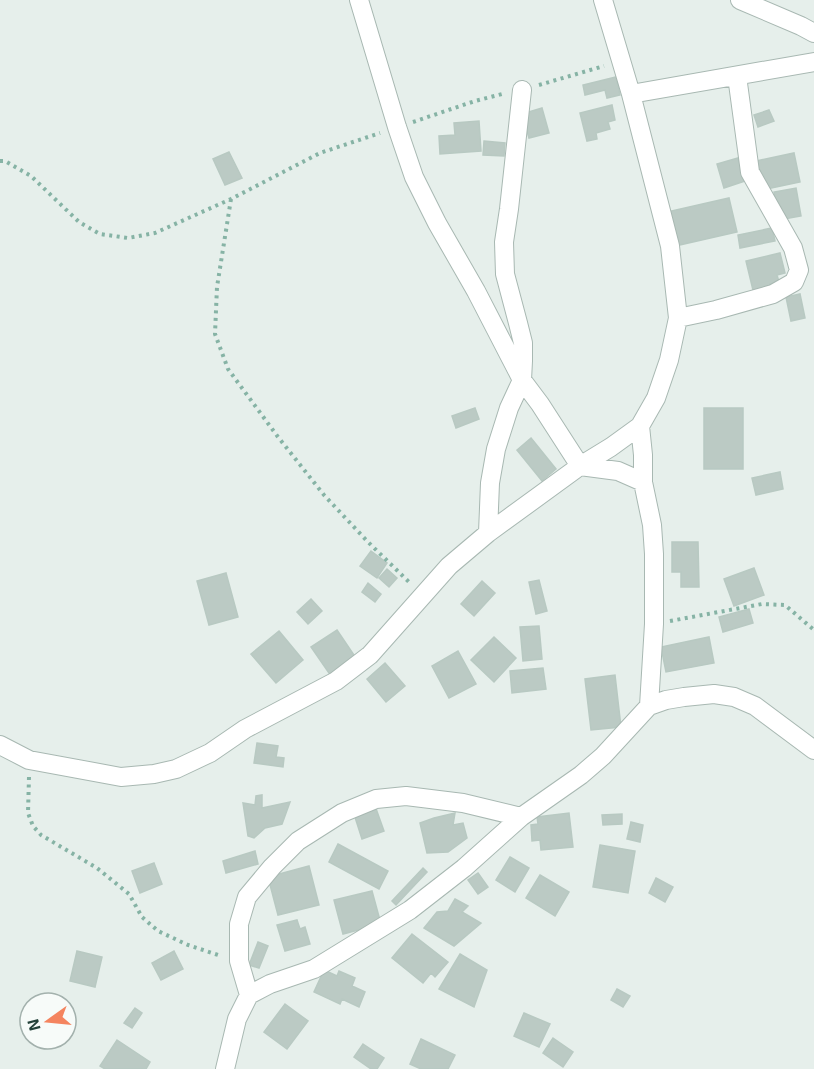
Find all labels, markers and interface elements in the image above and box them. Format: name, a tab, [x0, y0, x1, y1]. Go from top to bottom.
north arrow	[18, 991, 78, 1051]
text: N	[22, 1017, 44, 1033]

